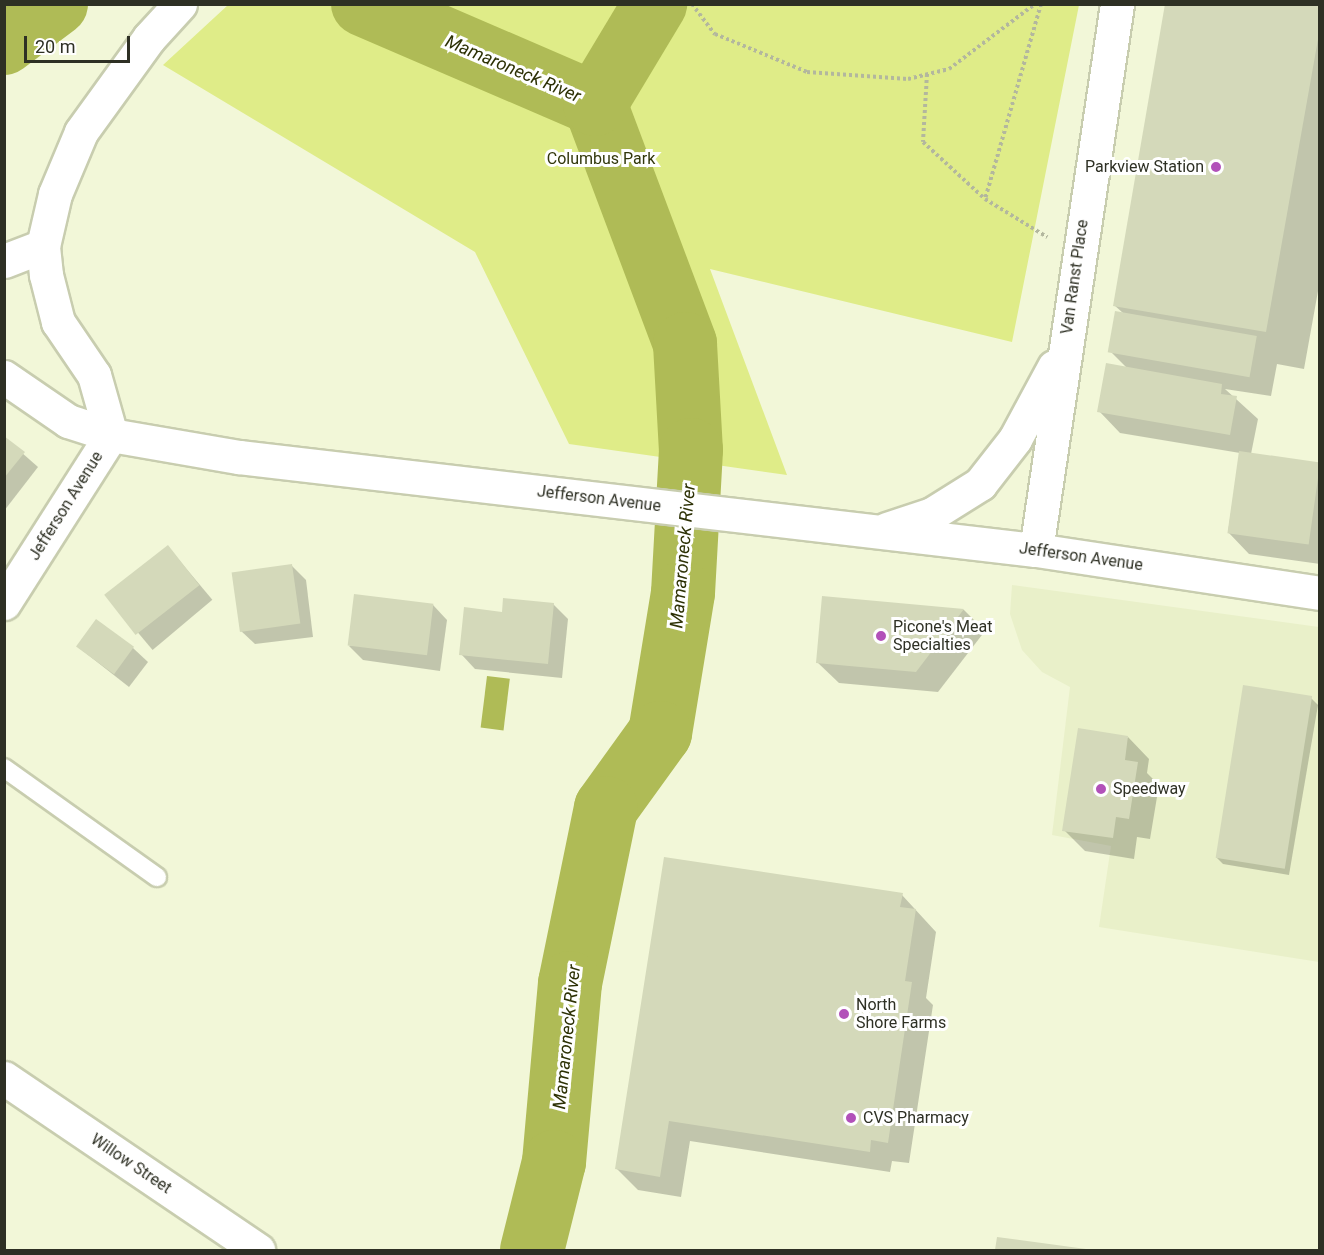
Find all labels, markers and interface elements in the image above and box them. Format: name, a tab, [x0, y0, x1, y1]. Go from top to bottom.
scale bar	[27, 24, 134, 62]
water label: Mamaroneck River	[442, 31, 584, 107]
text: 20 m	[35, 36, 75, 57]
park label: Columbus Park	[547, 149, 655, 169]
place label: Parkview Station	[1085, 157, 1204, 177]
marker: Parkview Station	[1209, 160, 1223, 174]
street label: Van Ranst Place	[1057, 218, 1093, 336]
street label: Jefferson Avenue	[25, 448, 107, 564]
street label: Jefferson Avenue	[536, 482, 662, 516]
water label: Mamaroneck River	[666, 483, 700, 629]
street label: Jefferson Avenue	[1018, 539, 1144, 575]
place label: Picone's Meat Specialties	[893, 617, 992, 655]
marker: Picone's Meat Specialties	[874, 629, 888, 643]
place label: Speedway	[1113, 779, 1186, 799]
marker: Speedway	[1094, 782, 1108, 796]
water label: Mamaroneck River	[549, 964, 585, 1110]
place label: North Shore Farms	[856, 995, 946, 1033]
marker: North Shore Farms	[837, 1007, 851, 1021]
place label: CVS Pharmacy	[863, 1108, 969, 1128]
marker: CVS Pharmacy	[844, 1111, 858, 1125]
street label: Willow Street	[87, 1130, 175, 1198]

